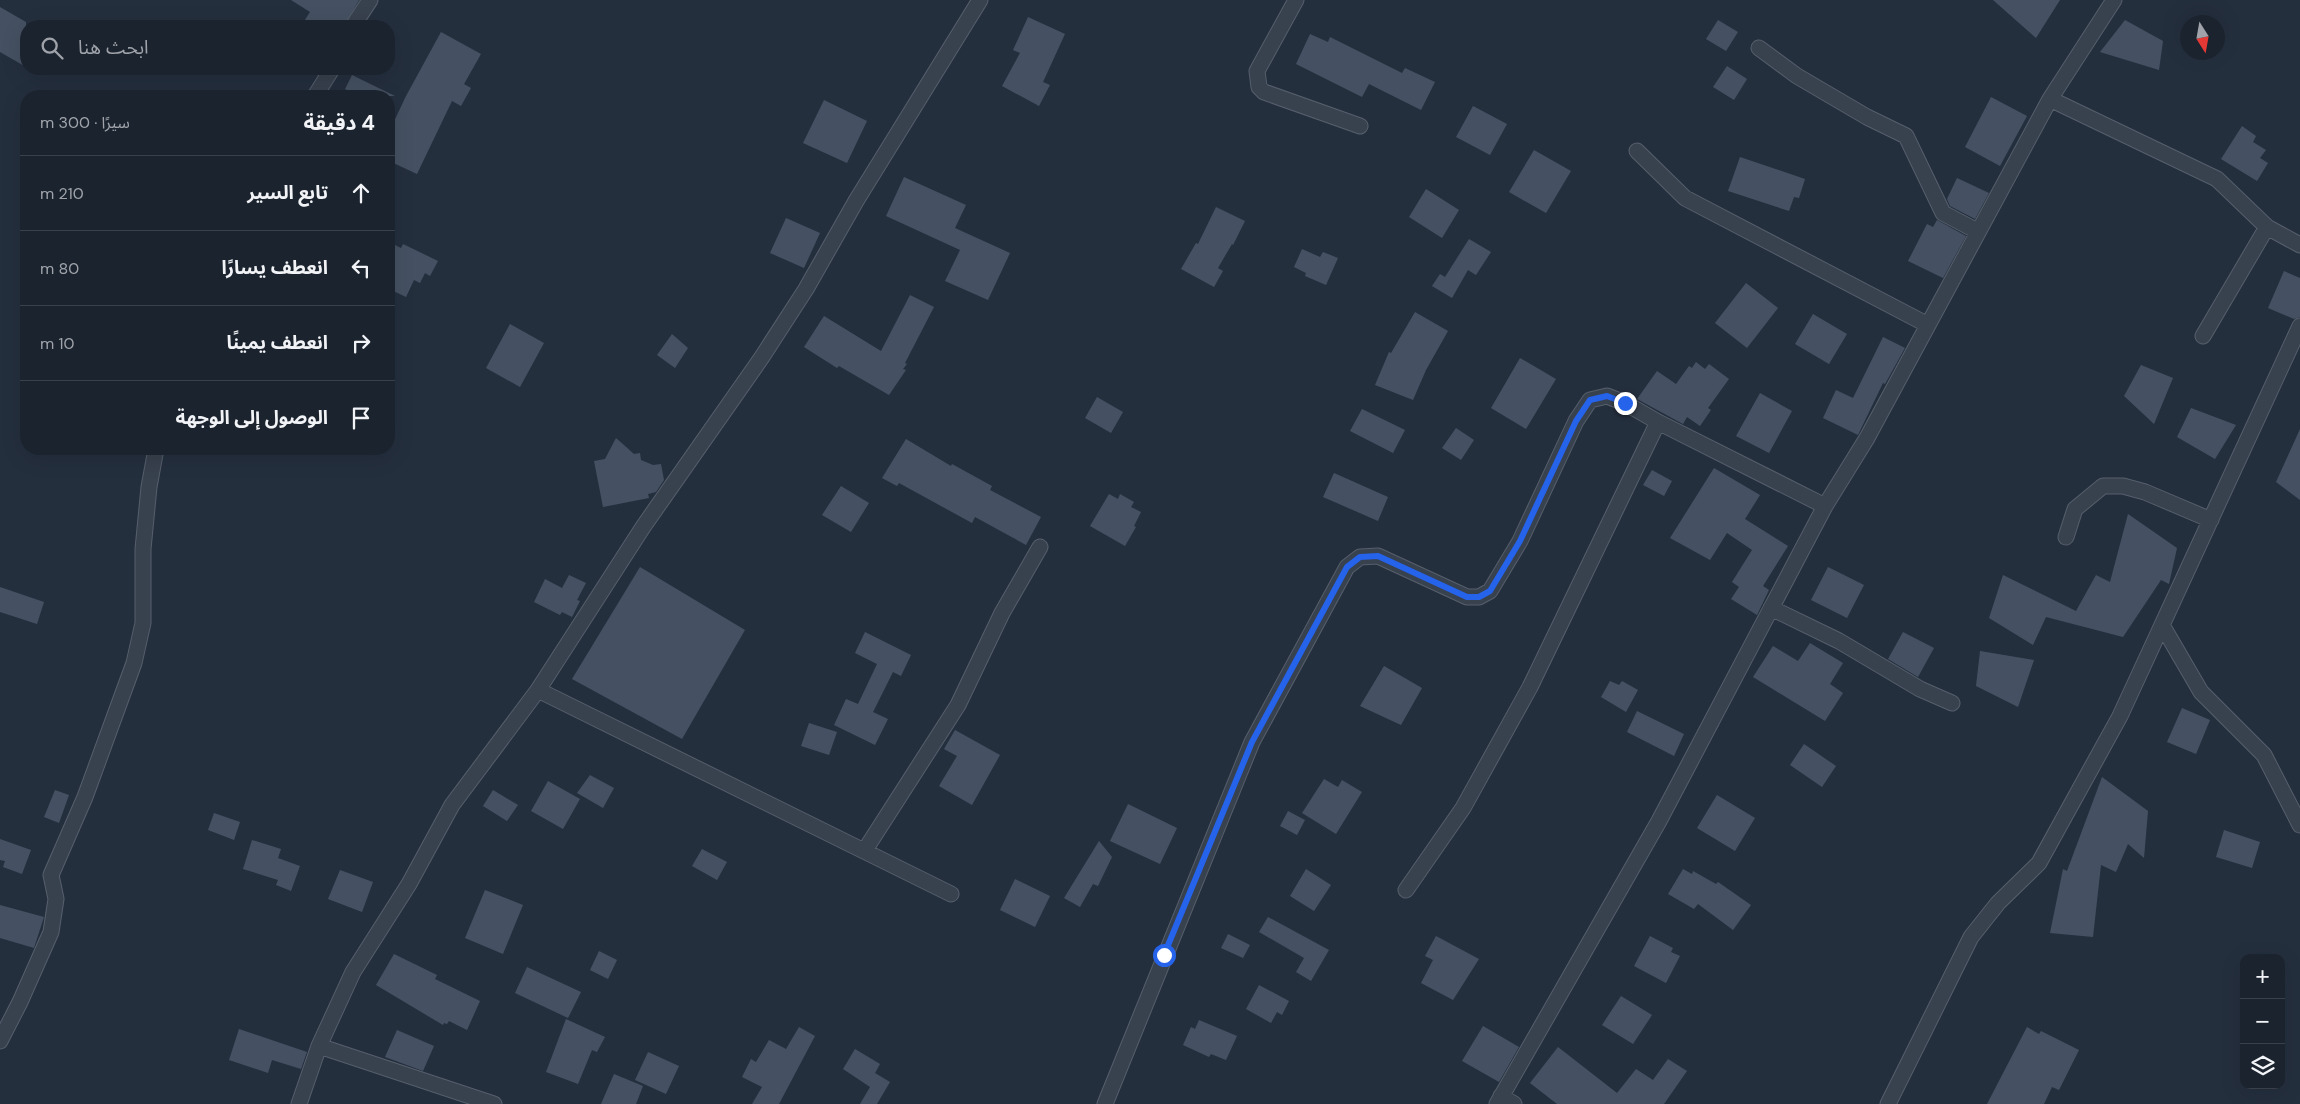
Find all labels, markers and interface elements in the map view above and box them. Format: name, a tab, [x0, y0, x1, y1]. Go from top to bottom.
north arrow	[2180, 15, 2225, 60]
search box	[20, 20, 395, 75]
icon: search	[38, 34, 66, 62]
text: ابحث هنا	[78, 35, 149, 60]
text: 4 دقيقة	[304, 109, 375, 137]
text: سيرًا · 300 m	[40, 112, 130, 133]
icon: ahead	[347, 179, 375, 207]
text: تابع السير	[247, 180, 328, 205]
text: 210 m	[40, 183, 84, 204]
icon: left	[347, 254, 375, 282]
text: انعطف يسارًا	[221, 255, 328, 280]
text: 80 m	[40, 258, 79, 279]
icon: right	[347, 329, 375, 357]
text: انعطف يمينًا	[226, 330, 328, 355]
text: 10 m	[40, 333, 74, 354]
route end	[1614, 392, 1637, 415]
icon: arrive	[347, 404, 375, 432]
text: الوصول إلى الوجهة	[176, 405, 328, 430]
route start	[1153, 944, 1176, 967]
map controls	[2240, 954, 2285, 1089]
button: +	[2240, 954, 2285, 999]
button: −	[2240, 999, 2285, 1044]
button: layers	[2240, 1044, 2285, 1089]

